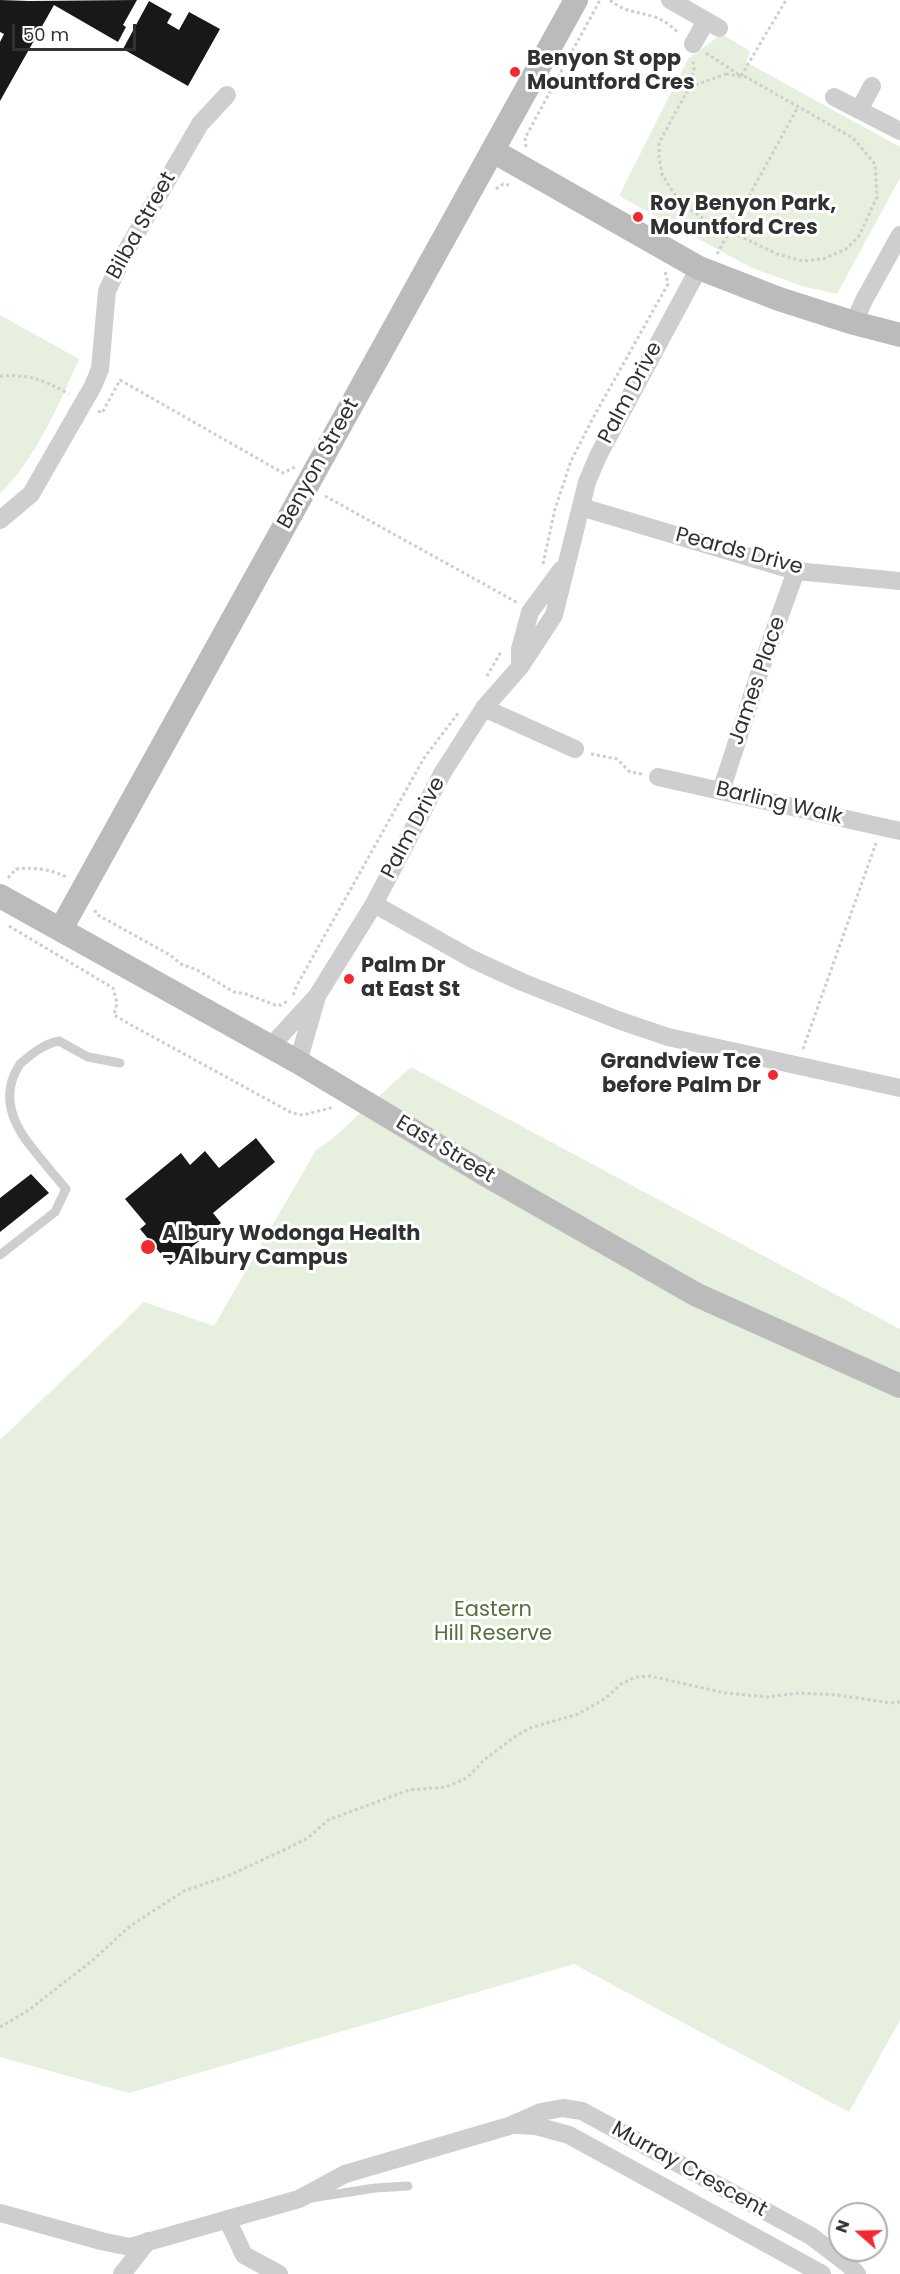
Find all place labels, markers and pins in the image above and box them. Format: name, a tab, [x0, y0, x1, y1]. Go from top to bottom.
place label: Benyon St opp Mountford Cres	[527, 47, 695, 97]
marker: Benyon St opp Mountford Cres	[508, 65, 522, 79]
place label: Roy Benyon Park, Mountford Cres	[650, 192, 836, 242]
marker: Roy Benyon Park, Mountford Cres	[631, 210, 645, 224]
place label: Palm Dr at East St	[361, 954, 460, 1004]
marker: Palm Dr at East St	[342, 972, 356, 986]
place label: Grandview Tce before Palm Dr	[600, 1050, 761, 1100]
marker: Grandview Tce before Palm Dr	[766, 1068, 780, 1082]
place label: Albury Wodonga Health - Albury Campus	[162, 1222, 420, 1272]
marker: Albury Wodonga Health - Albury Campus	[139, 1238, 157, 1256]

